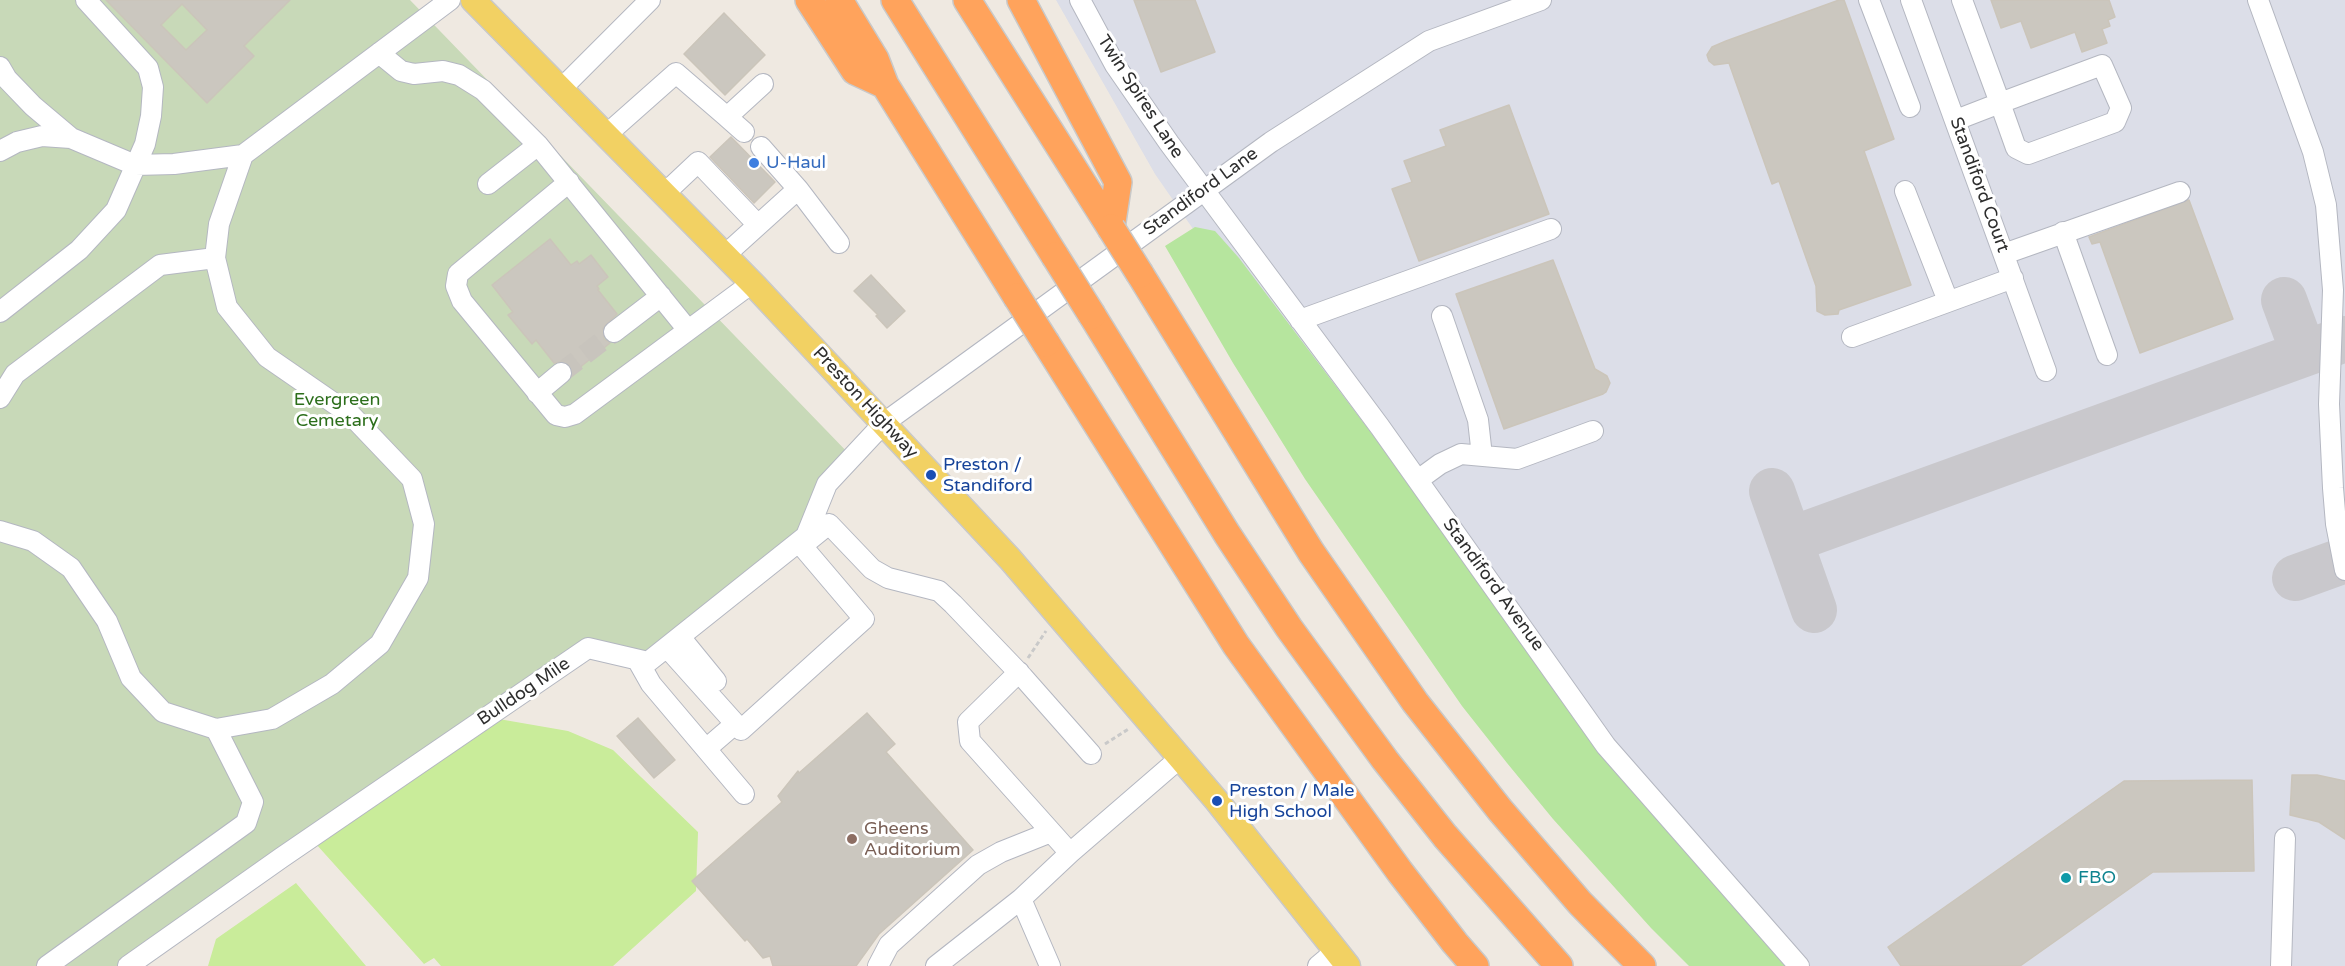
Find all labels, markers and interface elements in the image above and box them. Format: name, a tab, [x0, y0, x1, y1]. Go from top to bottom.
street label: Twin Spires Lane	[1092, 31, 1188, 163]
street label: Standiford Court	[1945, 114, 2013, 256]
street label: Standiford Lane	[1140, 143, 1262, 241]
place label: U-Haul	[766, 152, 826, 174]
marker: U-Haul	[747, 156, 761, 170]
street label: Preston Highway	[808, 343, 922, 463]
park label: Evergreen Cemetary	[294, 389, 380, 432]
place label: Preston / Standiford	[943, 454, 1033, 496]
marker: Preston / Standiford	[924, 468, 938, 482]
street label: Standiford Avenue	[1438, 514, 1548, 656]
street label: Bulldog Mile	[474, 653, 574, 731]
place label: Preston / Male High School	[1229, 780, 1354, 822]
marker: Preston / Male High School	[1210, 794, 1224, 808]
place label: Gheens Auditorium	[864, 818, 961, 860]
marker: Gheens Auditorium	[845, 832, 859, 846]
place label: FBO	[2078, 867, 2116, 889]
marker: FBO	[2059, 871, 2073, 885]

